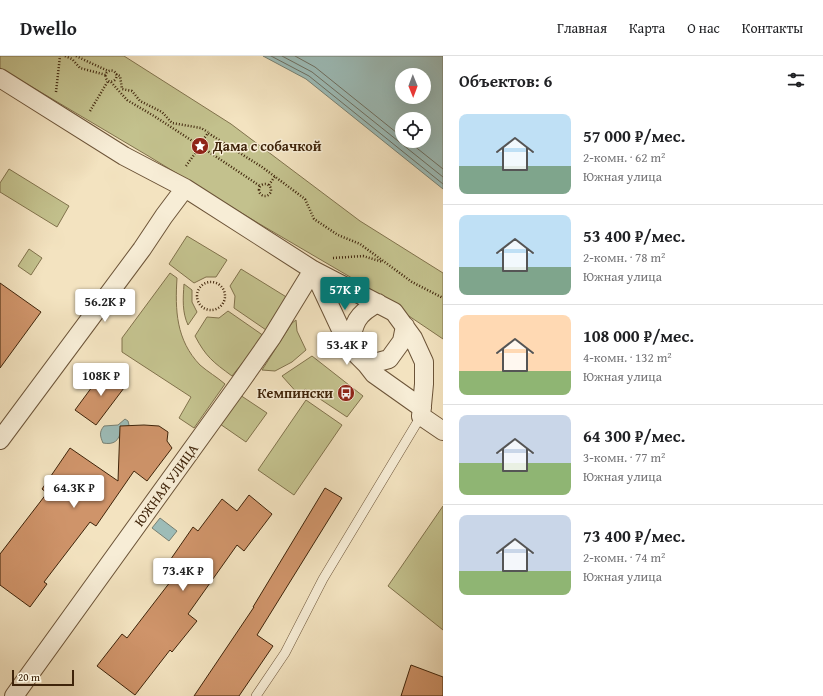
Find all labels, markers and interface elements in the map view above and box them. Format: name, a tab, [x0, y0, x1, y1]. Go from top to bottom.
text: Dwello	[20, 14, 77, 42]
text: Главная	[557, 18, 607, 38]
text: Карта	[629, 18, 665, 38]
text: О нас	[687, 18, 720, 38]
text: Контакты	[742, 18, 803, 38]
north arrow	[395, 68, 431, 104]
map controls	[395, 68, 431, 148]
text: Объектов: 6	[459, 68, 552, 93]
icon: filters	[785, 69, 807, 91]
button: locate	[395, 112, 431, 148]
text: 57 000 ₽/мес.	[583, 123, 685, 148]
icon: home	[491, 130, 539, 178]
place icon: Дама с собачкой	[190, 136, 210, 156]
place label: Дама с собачкой	[212, 136, 322, 156]
text: 2-комн. · 62 m²	[583, 148, 665, 167]
text: Южная улица	[583, 167, 662, 186]
text: 53 400 ₽/мес.	[583, 223, 685, 248]
icon: home	[491, 231, 539, 279]
text: 2-комн. · 78 m²	[583, 248, 665, 267]
text: Южная улица	[583, 267, 662, 286]
pin: 57K ₽	[317, 277, 373, 311]
text: 57K ₽	[329, 280, 361, 299]
pin: 56.2K ₽	[68, 289, 142, 323]
text: 56.2K ₽	[84, 292, 126, 311]
text: 108 000 ₽/мес.	[583, 323, 694, 348]
icon: home	[491, 331, 539, 379]
pin: 53.4K ₽	[310, 332, 384, 366]
text: 53.4K ₽	[326, 335, 368, 354]
text: 4-комн. · 132 m²	[583, 348, 672, 367]
pin: 108K ₽	[68, 363, 134, 397]
text: 108K ₽	[82, 366, 120, 385]
text: Южная улица	[583, 367, 662, 386]
place label: Кемпински	[257, 383, 333, 403]
bus stop icon: Кемпински	[336, 383, 356, 403]
text: 64 300 ₽/мес.	[583, 423, 685, 448]
icon: home	[491, 431, 539, 479]
street label: ЮЖНАЯ УЛИЦА	[129, 439, 203, 530]
text: 3-комн. · 77 m²	[583, 448, 665, 467]
text: Южная улица	[583, 467, 662, 486]
pin: 64.3K ₽	[37, 475, 111, 509]
text: 64.3K ₽	[53, 478, 95, 497]
text: 73 400 ₽/мес.	[583, 523, 685, 548]
icon: home	[491, 531, 539, 579]
text: 2-комн. · 74 m²	[583, 548, 665, 567]
pin: 73.4K ₽	[146, 558, 220, 592]
text: 73.4K ₽	[162, 561, 204, 580]
text: Южная улица	[583, 567, 662, 586]
scale bar	[12, 668, 74, 687]
text: 20 m	[18, 669, 40, 685]

